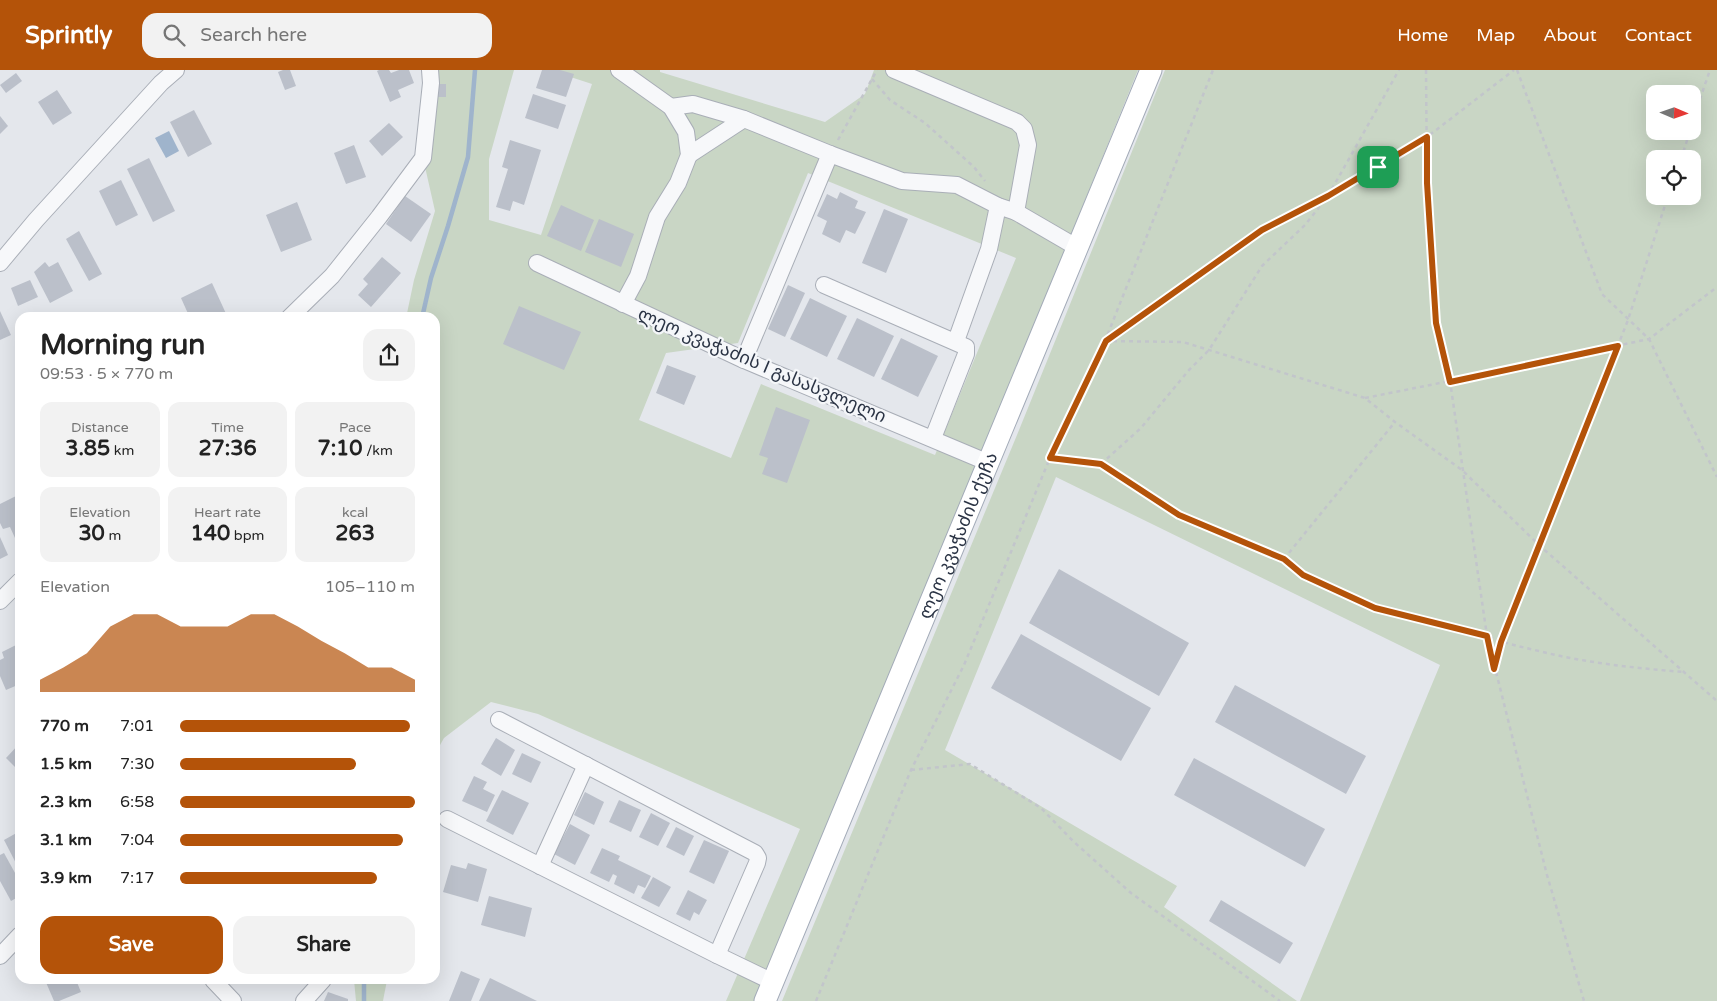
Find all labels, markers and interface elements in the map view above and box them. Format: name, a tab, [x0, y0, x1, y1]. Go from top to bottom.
search box	[142, 13, 492, 58]
text: Sprintly	[25, 21, 112, 50]
icon: search	[160, 21, 188, 49]
text: Search here	[200, 24, 307, 46]
text: Home	[1397, 24, 1448, 46]
text: Map	[1476, 24, 1515, 46]
text: About	[1543, 24, 1597, 46]
text: Contact	[1625, 24, 1692, 46]
north arrow	[1646, 85, 1701, 140]
map controls	[1646, 85, 1701, 205]
pin	[1357, 146, 1399, 188]
button: locate	[1646, 150, 1701, 205]
icon: arrive	[1364, 153, 1392, 181]
street label: ლეო კვაჭაძის I გასასვლელი	[634, 303, 890, 427]
text: Morning run	[40, 328, 205, 362]
button: share	[363, 329, 415, 381]
text: 09:53 · 5 × 770 m	[40, 364, 173, 384]
text: Distance	[71, 419, 129, 436]
text: Time	[211, 419, 244, 436]
text: Pace	[339, 419, 371, 436]
text: 3.85	[65, 436, 110, 461]
text: 27:36	[198, 436, 257, 461]
text: 7:10	[317, 436, 363, 461]
text: km	[110, 442, 134, 459]
text: /km	[363, 442, 393, 459]
street label: ლეო კვაჭაძის ქუჩა	[914, 449, 1002, 622]
text: Elevation	[69, 504, 130, 521]
text: Heart rate	[194, 504, 261, 521]
text: kcal	[342, 504, 368, 521]
text: 30	[78, 521, 105, 546]
text: 140	[191, 521, 230, 546]
text: 263	[335, 521, 375, 546]
text: m	[105, 527, 121, 544]
text: bpm	[230, 527, 264, 544]
text: Elevation	[40, 577, 110, 597]
text: 105–110 m	[325, 577, 415, 597]
text: 770 m	[40, 716, 89, 736]
text: 7:01	[120, 716, 154, 736]
text: 1.5 km	[40, 754, 92, 774]
text: 7:30	[120, 754, 154, 774]
text: 2.3 km	[40, 792, 92, 812]
text: 6:58	[120, 792, 154, 812]
text: 3.1 km	[40, 830, 92, 850]
text: 7:04	[120, 830, 154, 850]
text: 3.9 km	[40, 868, 92, 888]
text: 7:17	[120, 868, 154, 888]
button: Save	[40, 916, 223, 974]
button: Share	[233, 916, 415, 974]

